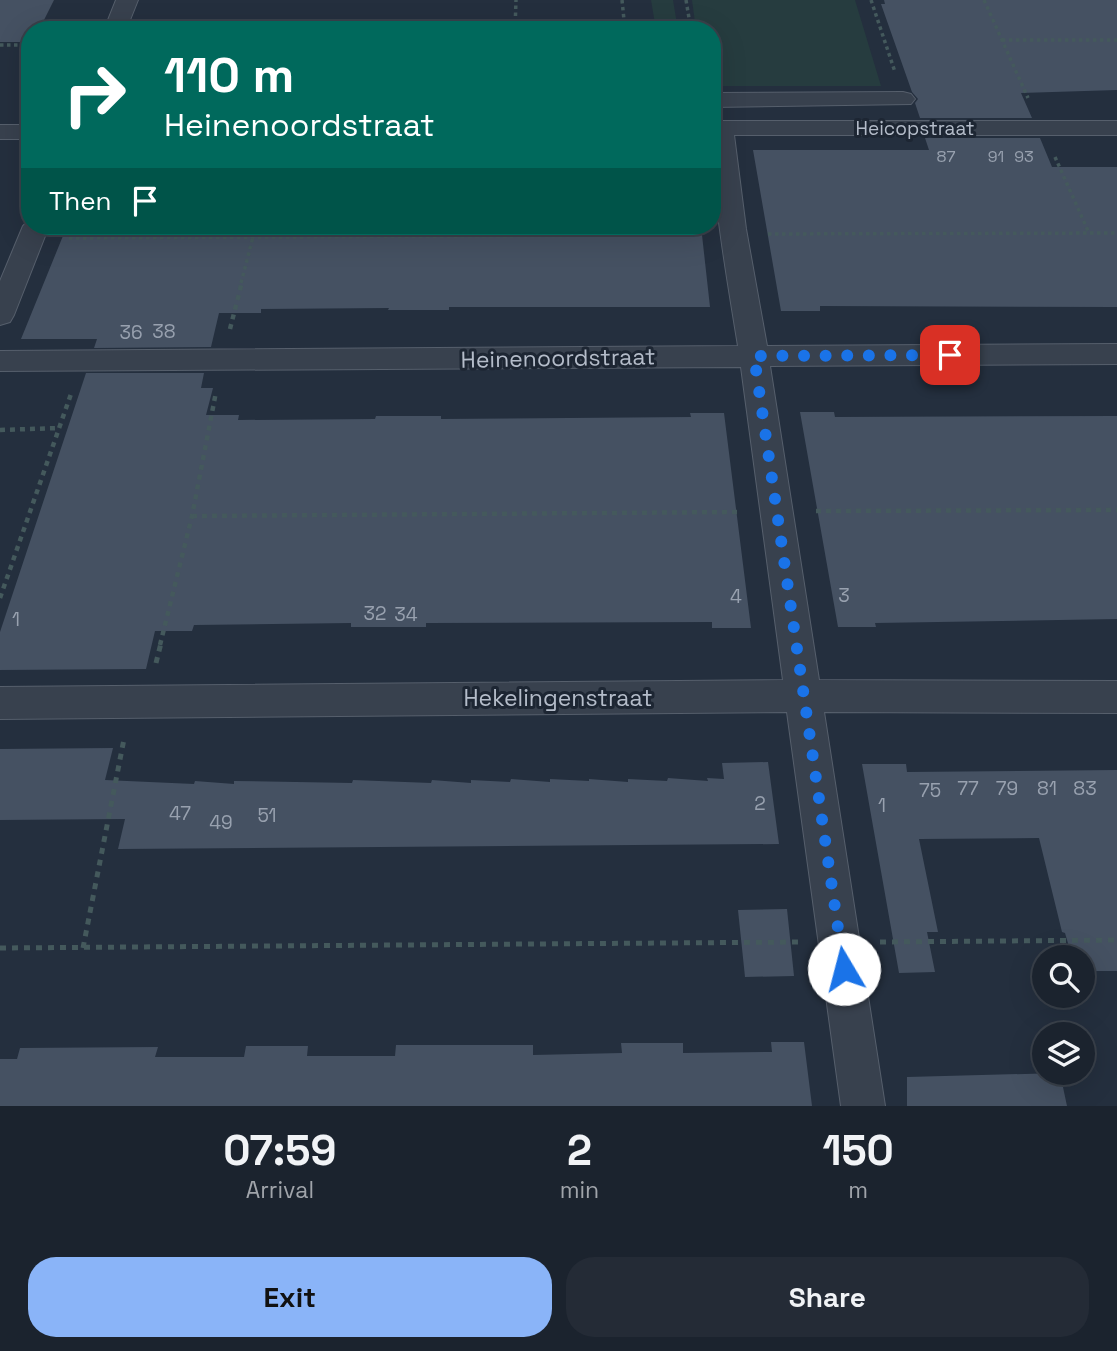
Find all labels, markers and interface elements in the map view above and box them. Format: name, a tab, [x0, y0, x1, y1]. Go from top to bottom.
text: 110 m	[164, 44, 294, 106]
icon: right	[49, 49, 140, 140]
text: Heinenoordstraat	[164, 105, 435, 145]
street label: Heicopstraat	[855, 116, 975, 141]
house number: 87	[937, 146, 955, 167]
house number: 91	[988, 146, 1004, 167]
house number: 93	[1014, 146, 1034, 167]
icon: arrive	[126, 182, 164, 220]
text: Then	[49, 184, 112, 218]
house number: 38	[152, 319, 176, 344]
house number: 36	[119, 320, 143, 345]
pin	[920, 325, 980, 385]
icon: arrive	[931, 336, 969, 374]
street label: Heinenoordstraat	[460, 341, 656, 375]
house number: 3	[838, 583, 850, 608]
house number: 4	[730, 584, 742, 609]
house number: 32	[364, 601, 386, 626]
house number: 34	[394, 602, 418, 627]
house number: 1	[12, 607, 20, 632]
street label: Hekelingenstraat	[464, 683, 652, 713]
house number: 77	[957, 776, 979, 801]
house number: 79	[996, 776, 1018, 801]
house number: 81	[1037, 776, 1057, 801]
house number: 83	[1073, 776, 1097, 801]
house number: 75	[919, 778, 941, 803]
house number: 2	[754, 791, 766, 816]
house number: 1	[878, 793, 886, 818]
house number: 47	[169, 801, 191, 826]
house number: 51	[257, 803, 277, 828]
house number: 49	[209, 810, 233, 835]
position arrow	[807, 932, 881, 1006]
map controls	[1032, 945, 1095, 1085]
button: search	[1032, 945, 1095, 1008]
button: layers	[1032, 1022, 1095, 1085]
text: 07:59	[223, 1124, 337, 1177]
text: 2	[567, 1124, 592, 1177]
text: 150	[822, 1124, 894, 1177]
text: Arrival	[246, 1175, 314, 1205]
text: min	[560, 1175, 599, 1205]
text: m	[848, 1175, 868, 1205]
button: Exit	[28, 1257, 552, 1337]
button: Share	[566, 1257, 1089, 1337]

